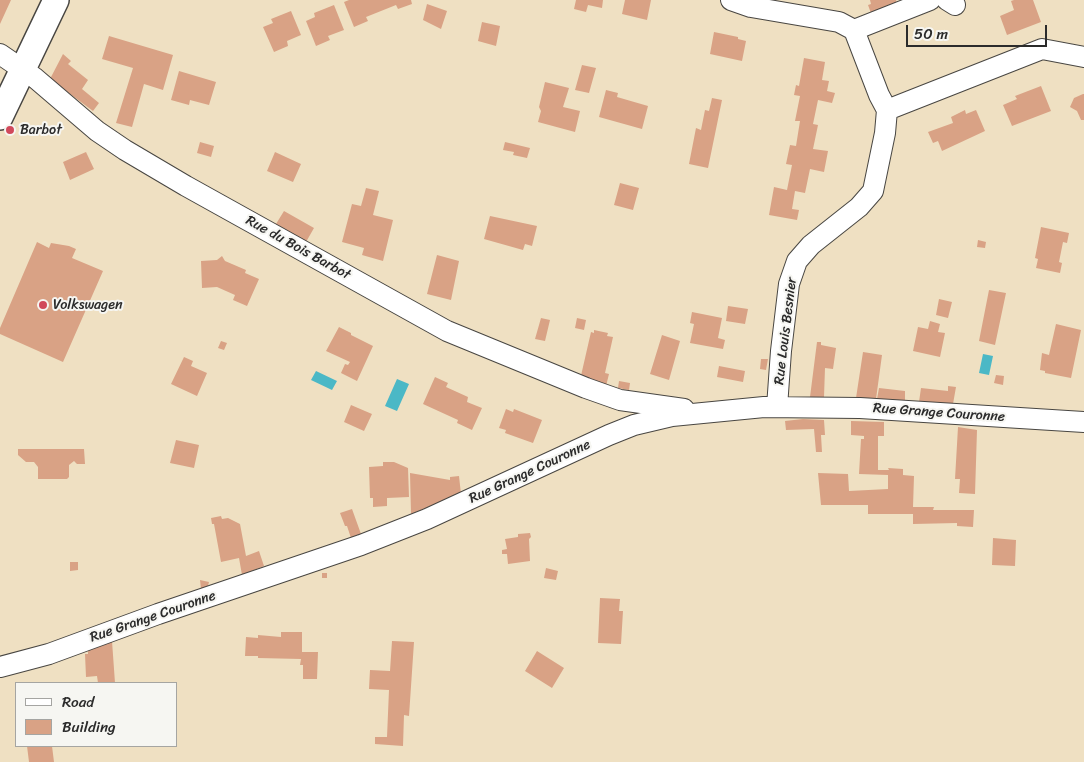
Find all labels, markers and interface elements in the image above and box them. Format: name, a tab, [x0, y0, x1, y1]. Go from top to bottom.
scale bar	[909, 15, 1050, 47]
text: 50 m	[914, 21, 948, 47]
place label: Barbot	[20, 122, 62, 138]
marker: Barbot	[4, 124, 16, 136]
street label: Rue du Bois Barbot	[243, 212, 353, 284]
street label: Rue Louis Besnier	[771, 276, 801, 386]
place label: Volkswagen	[53, 297, 123, 313]
marker: Volkswagen	[37, 299, 49, 311]
street label: Rue Grange Couronne	[873, 400, 1005, 426]
street label: Rue Grange Couronne	[467, 436, 593, 508]
street label: Rue Grange Couronne	[88, 588, 218, 646]
legend	[15, 682, 178, 747]
text: Road	[62, 689, 94, 715]
text: Building	[62, 714, 116, 740]

